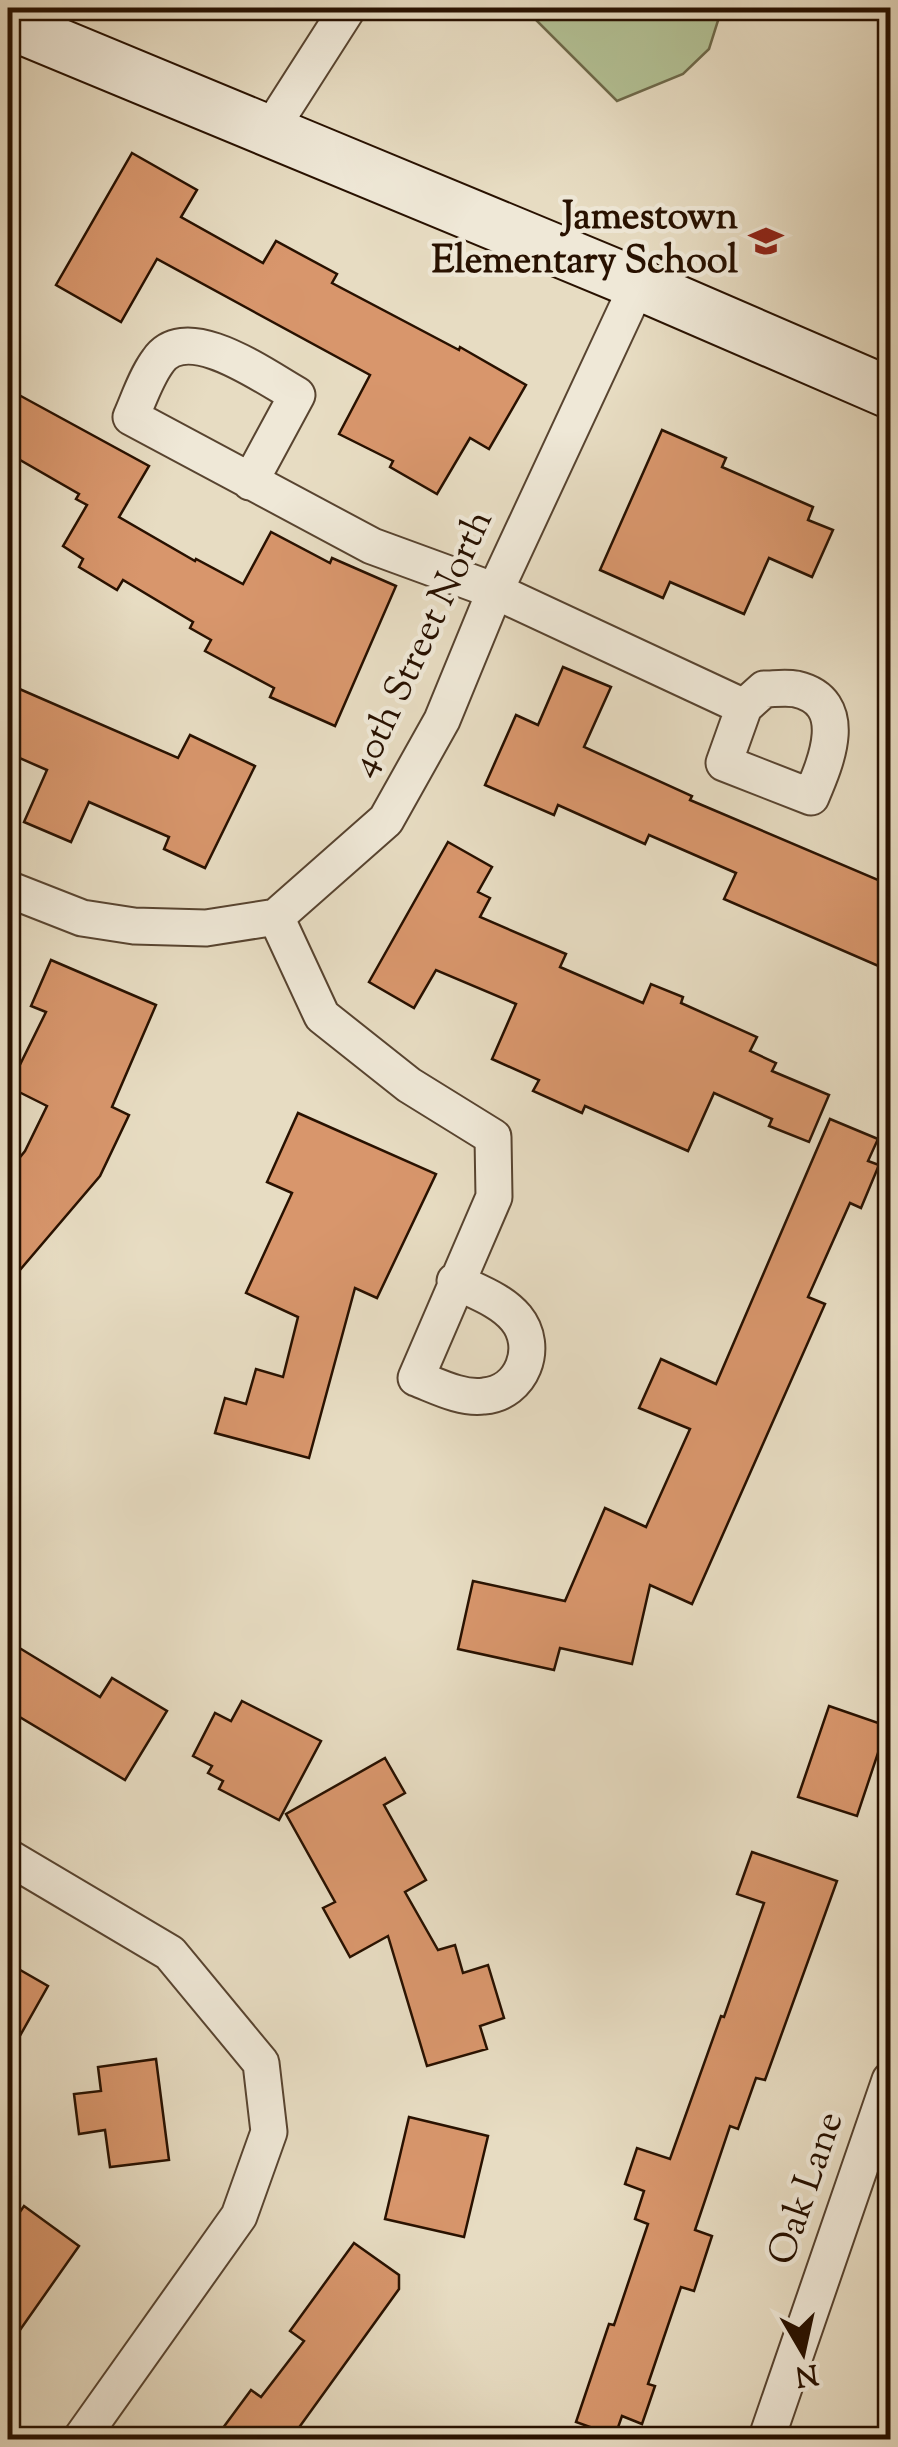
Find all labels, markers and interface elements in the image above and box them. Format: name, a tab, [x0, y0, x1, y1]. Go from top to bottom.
place label: Jamestown Elementary School	[431, 192, 739, 290]
school or university icon: Jamestown Elementary School	[747, 222, 785, 260]
street label: 40th Street North	[338, 502, 508, 786]
street label: Oak Lane	[757, 2105, 859, 2273]
north arrow	[753, 2302, 853, 2402]
text: N	[792, 2352, 821, 2395]

